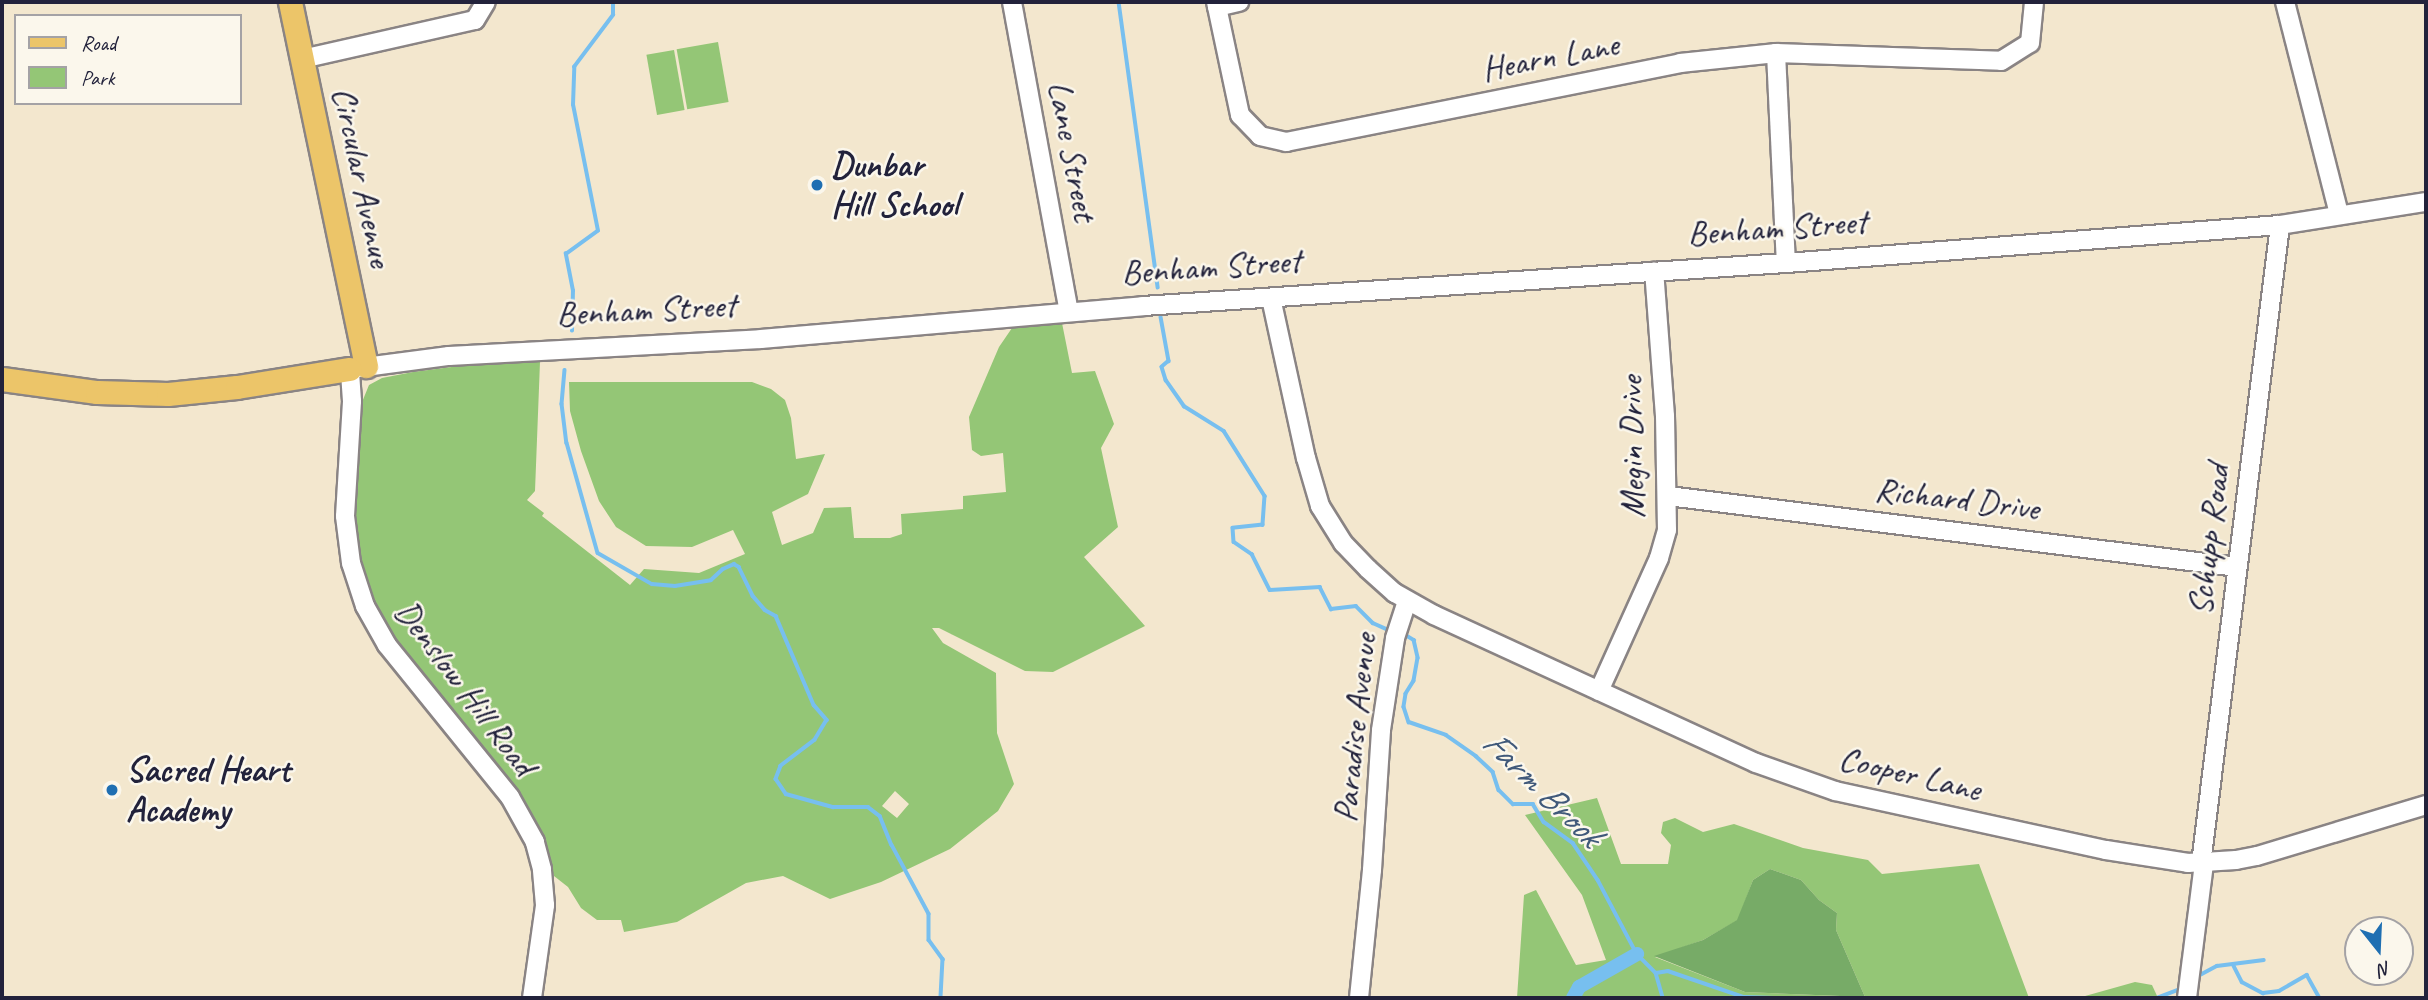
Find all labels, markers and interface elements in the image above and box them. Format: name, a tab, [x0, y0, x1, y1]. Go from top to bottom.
legend	[14, 14, 242, 105]
street label: Hearn Lane	[1478, 23, 1622, 91]
text: Road	[81, 30, 116, 56]
text: Park	[81, 65, 114, 91]
street label: Lane Street	[1038, 77, 1106, 225]
street label: Circular Avenue	[322, 83, 402, 271]
place label: Dunbar Hill School	[831, 144, 956, 226]
marker: Dunbar Hill School	[809, 177, 825, 193]
street label: Benham Street	[1686, 201, 1868, 255]
street label: Benham Street	[1120, 240, 1302, 294]
street label: Benham Street	[555, 284, 737, 336]
street label: Megin Drive	[1610, 375, 1654, 519]
street label: Schupp Road	[2179, 462, 2239, 618]
street label: Richard Drive	[1872, 468, 2042, 530]
street label: Denslow Hill Road	[385, 592, 545, 784]
street label: Paradise Avenue	[1324, 632, 1386, 824]
water label: Farm Brook	[1473, 720, 1611, 856]
street label: Cooper Lane	[1835, 737, 1985, 811]
place label: Sacred Heart Academy	[126, 749, 288, 831]
marker: Sacred Heart Academy	[104, 782, 120, 798]
north arrow	[2344, 916, 2414, 986]
text: N	[2376, 956, 2394, 982]

